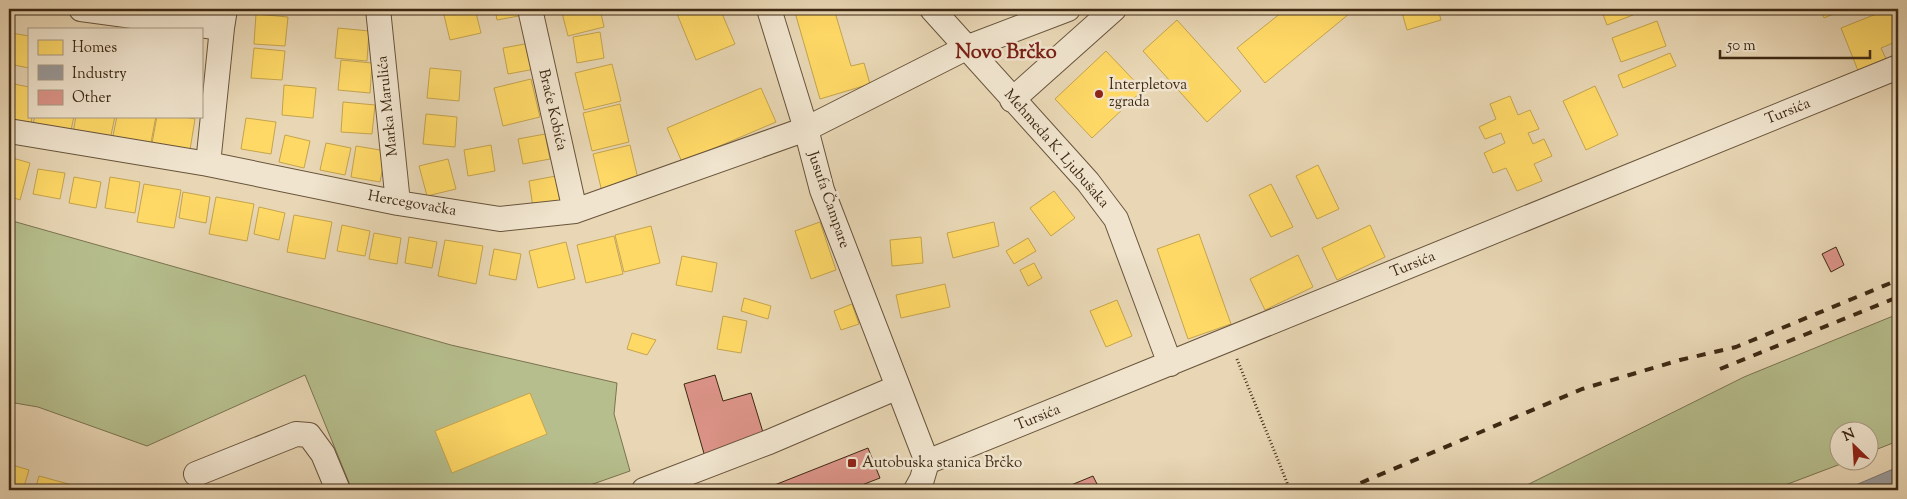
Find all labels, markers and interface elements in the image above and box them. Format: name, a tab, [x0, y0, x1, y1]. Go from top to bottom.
legend	[28, 28, 202, 118]
scale bar	[1720, 28, 1870, 60]
text: 50 m	[1726, 36, 1756, 57]
text: Homes	[72, 38, 117, 59]
district label: Novo Brčko	[955, 39, 1057, 68]
street label: Marka Marulića	[372, 55, 404, 157]
text: Industry	[72, 64, 127, 85]
street label: Braće Kobića	[532, 67, 572, 153]
place label: Interpletova zgrada	[1109, 75, 1187, 113]
street label: Mehmeda K. Ljubušaka	[998, 85, 1114, 213]
text: Other	[72, 88, 112, 109]
marker: Interpletova zgrada	[1093, 88, 1105, 100]
street label: Tursića	[1762, 93, 1814, 131]
street label: Jusufa Čampare	[801, 147, 855, 251]
street label: Hercegovačka	[366, 186, 458, 222]
street label: Tursića	[1387, 246, 1439, 284]
street label: Tursića	[1012, 399, 1064, 437]
north arrow	[1830, 422, 1880, 472]
text: N	[1840, 425, 1859, 447]
place label: Autobuska stanica Brčko	[862, 453, 1022, 474]
marker: Autobuska stanica Brčko	[846, 457, 858, 469]

